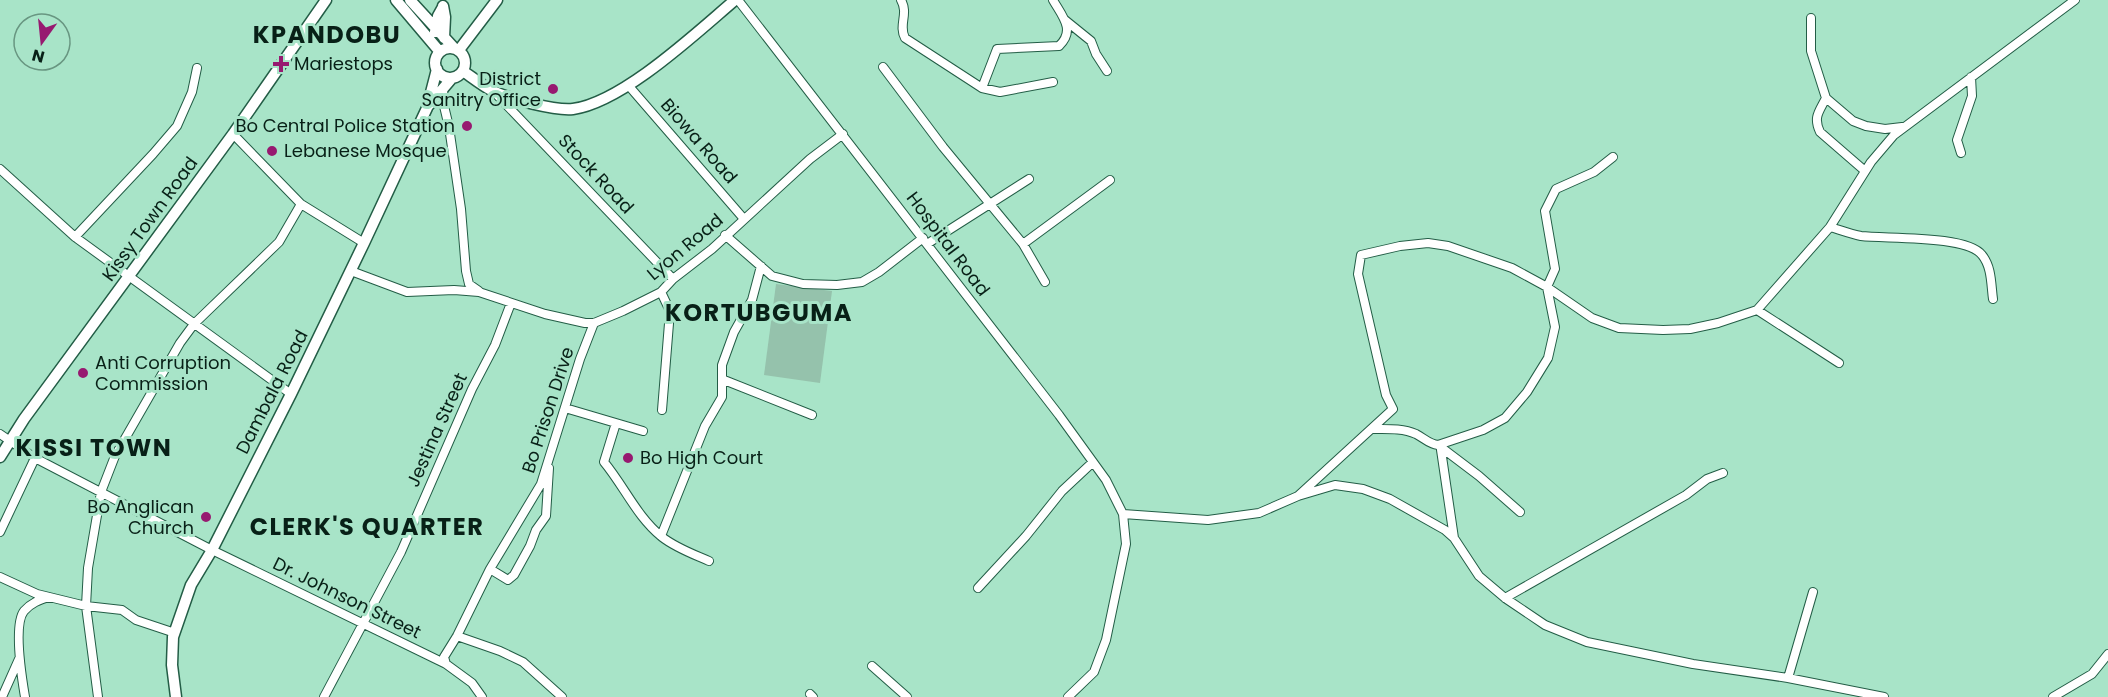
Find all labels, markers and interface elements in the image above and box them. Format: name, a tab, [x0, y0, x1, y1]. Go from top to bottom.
north arrow	[12, 12, 72, 72]
district label: KPANDOBU	[253, 18, 401, 51]
text: N	[29, 43, 47, 69]
place label: Mariestops	[294, 51, 393, 76]
marker: Mariestops	[272, 55, 290, 73]
place label: District Sanitry Office	[422, 66, 541, 112]
marker: District Sanitry Office	[546, 82, 560, 96]
street label: Biowa Road	[655, 93, 743, 189]
place label: Bo Central Police Station	[235, 113, 455, 138]
marker: Bo Central Police Station	[460, 119, 474, 133]
street label: Stock Road	[553, 128, 640, 219]
place label: Lebanese Mosque	[284, 138, 447, 163]
marker: Lebanese Mosque	[265, 144, 279, 158]
street label: Kissy Town Road	[96, 151, 203, 286]
street label: Hospital Road	[901, 186, 996, 301]
street label: Lyon Road	[641, 207, 728, 286]
district label: KORTUBGUMA	[665, 296, 853, 329]
street label: Dambala Road	[230, 326, 314, 458]
street label: Bo Prison Drive	[515, 344, 580, 476]
place label: Anti Corruption Commission	[95, 350, 231, 396]
marker: Anti Corruption Commission	[76, 366, 90, 380]
street label: Jestina Street	[400, 369, 473, 491]
district label: KISSI TOWN	[16, 431, 172, 464]
place label: Bo High Court	[640, 445, 763, 470]
marker: Bo High Court	[621, 451, 635, 465]
place label: Bo Anglican Church	[87, 494, 194, 540]
marker: Bo Anglican Church	[199, 510, 213, 524]
district label: CLERK'S QUARTER	[250, 510, 484, 543]
street label: Dr. Johnson Street	[269, 551, 426, 644]

